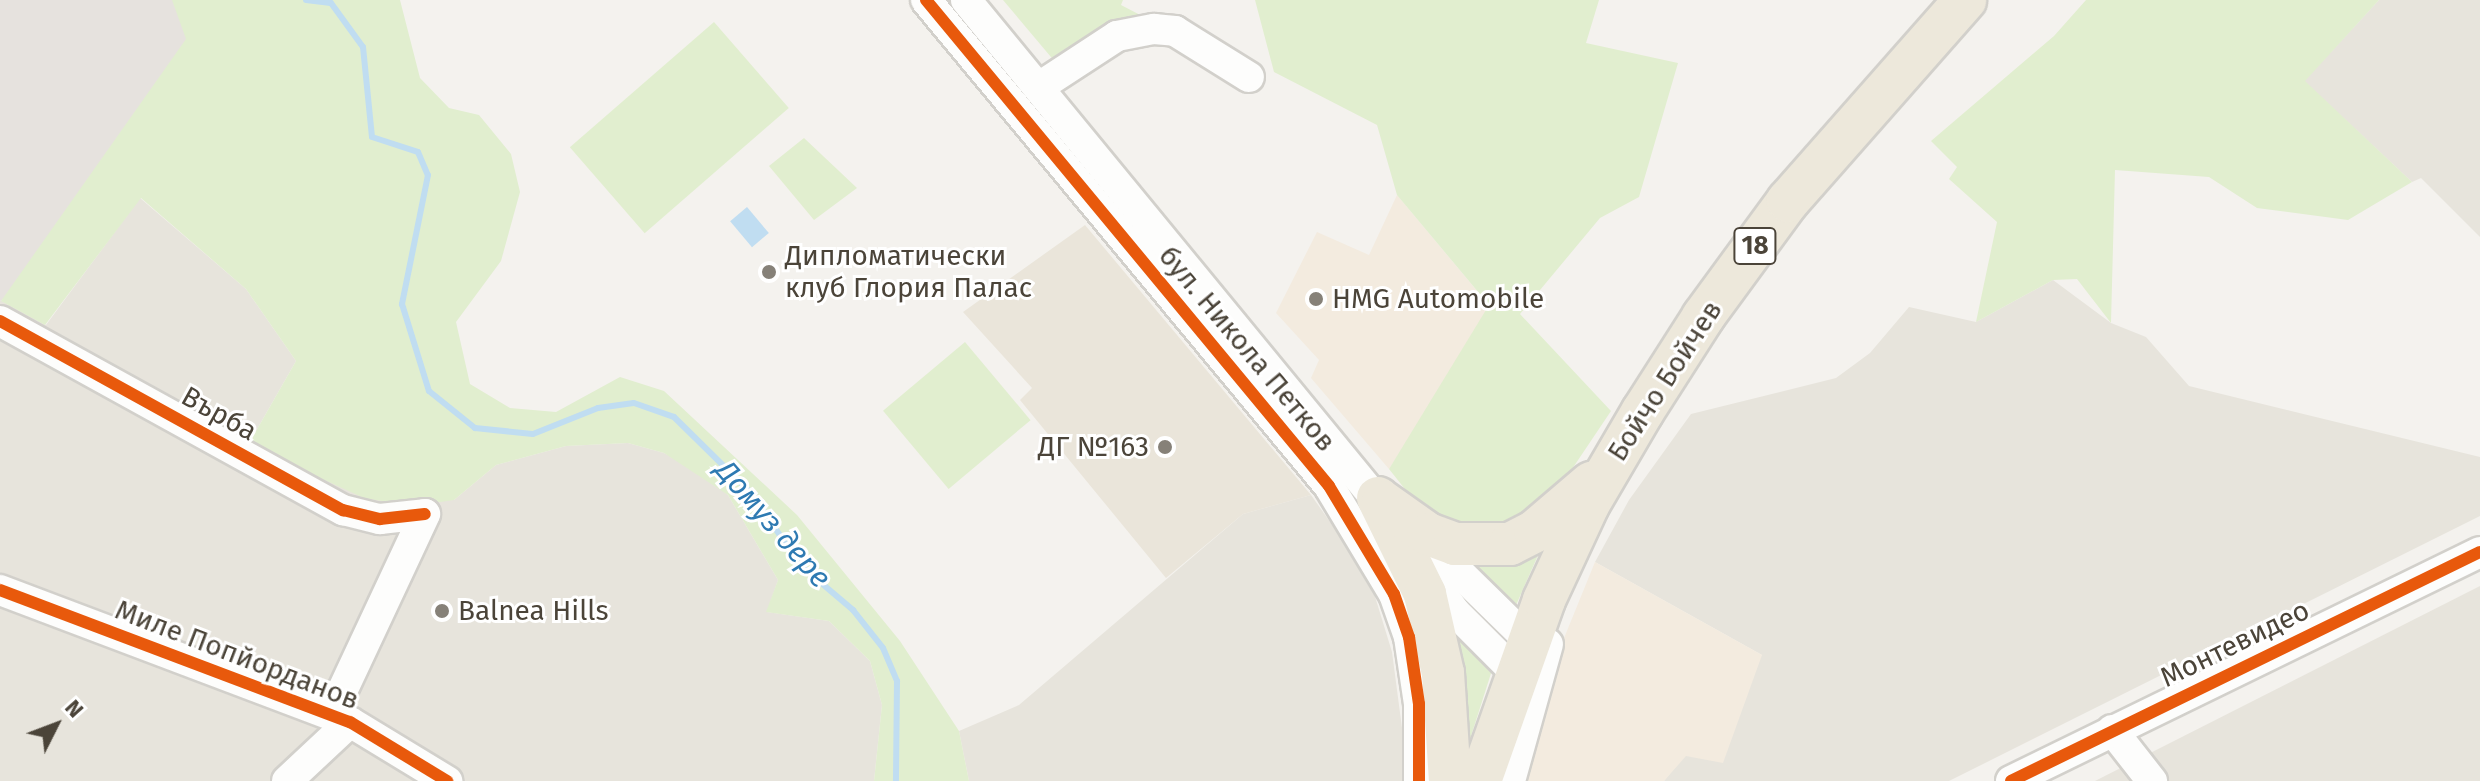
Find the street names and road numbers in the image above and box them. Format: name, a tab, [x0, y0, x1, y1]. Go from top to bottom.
road number: 18	[1733, 224, 1777, 268]
street label: бул. Никола Петков	[1151, 240, 1343, 458]
street label: Бойчо Бойчев	[1601, 294, 1729, 468]
street label: Върба	[175, 380, 263, 448]
street label: Миле Попйорданов	[110, 593, 364, 717]
street label: Монтевидео	[2155, 593, 2315, 695]

